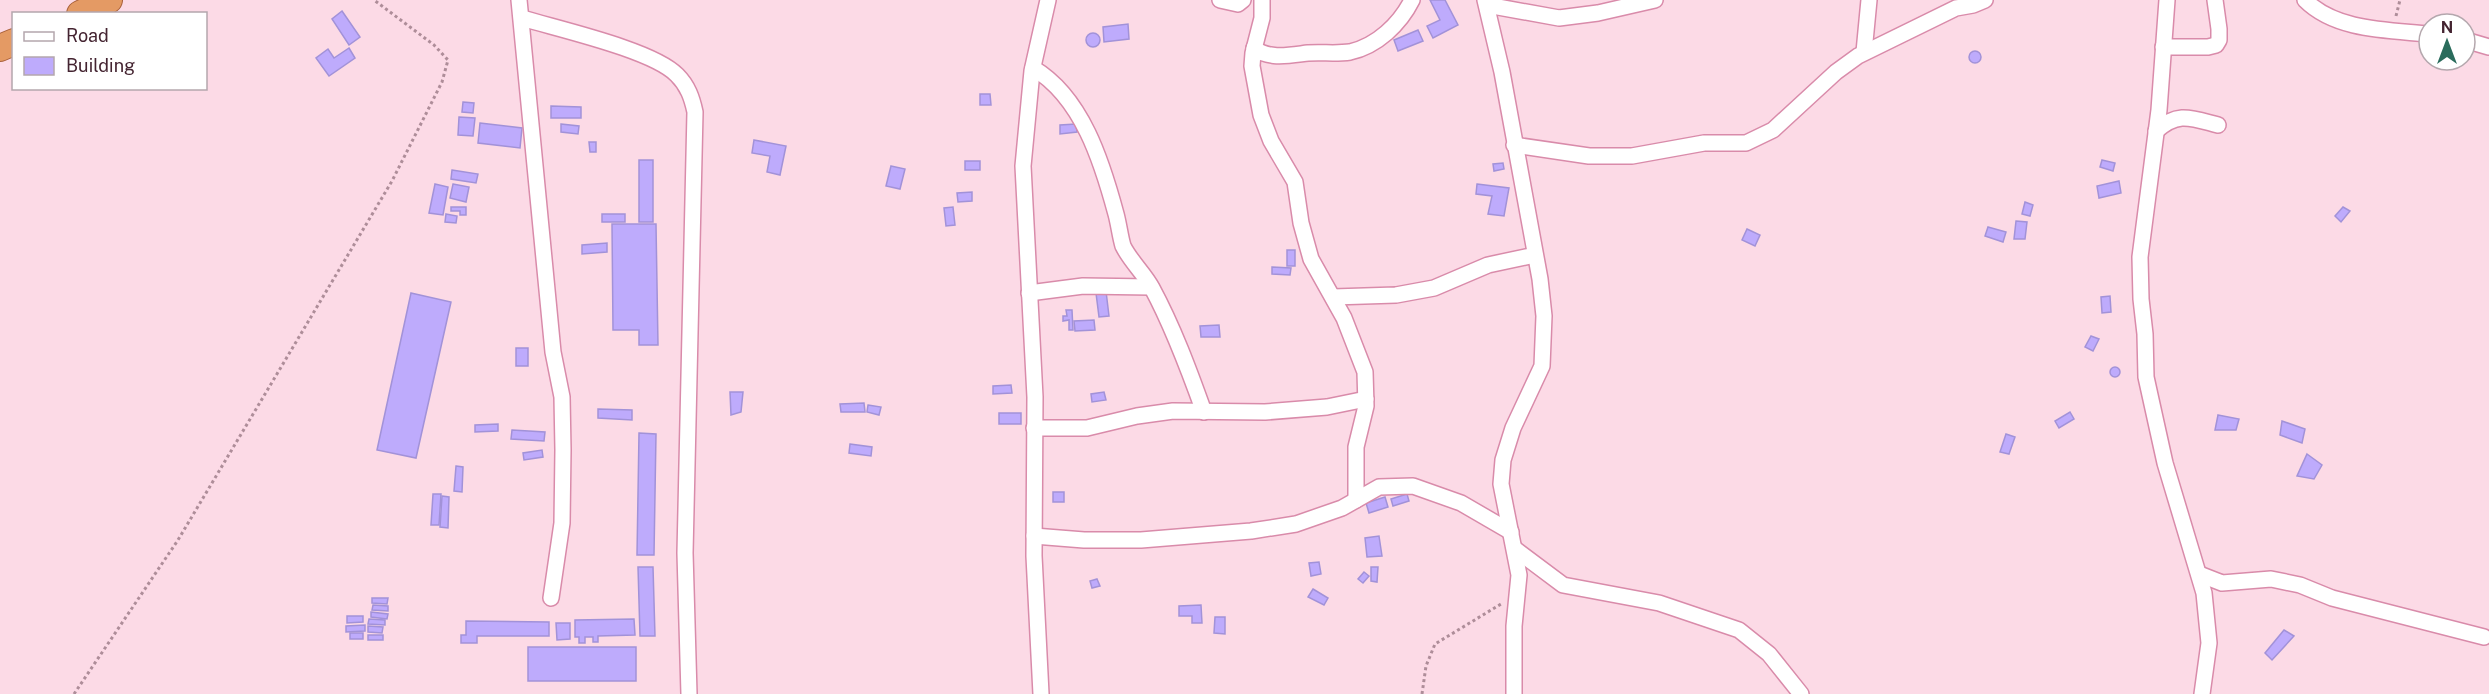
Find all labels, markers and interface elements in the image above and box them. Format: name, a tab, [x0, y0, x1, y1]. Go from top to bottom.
legend	[12, 12, 207, 90]
north arrow	[2417, 12, 2477, 72]
text: N	[2441, 18, 2453, 37]
text: Road	[66, 25, 109, 46]
text: Building	[66, 55, 135, 76]

